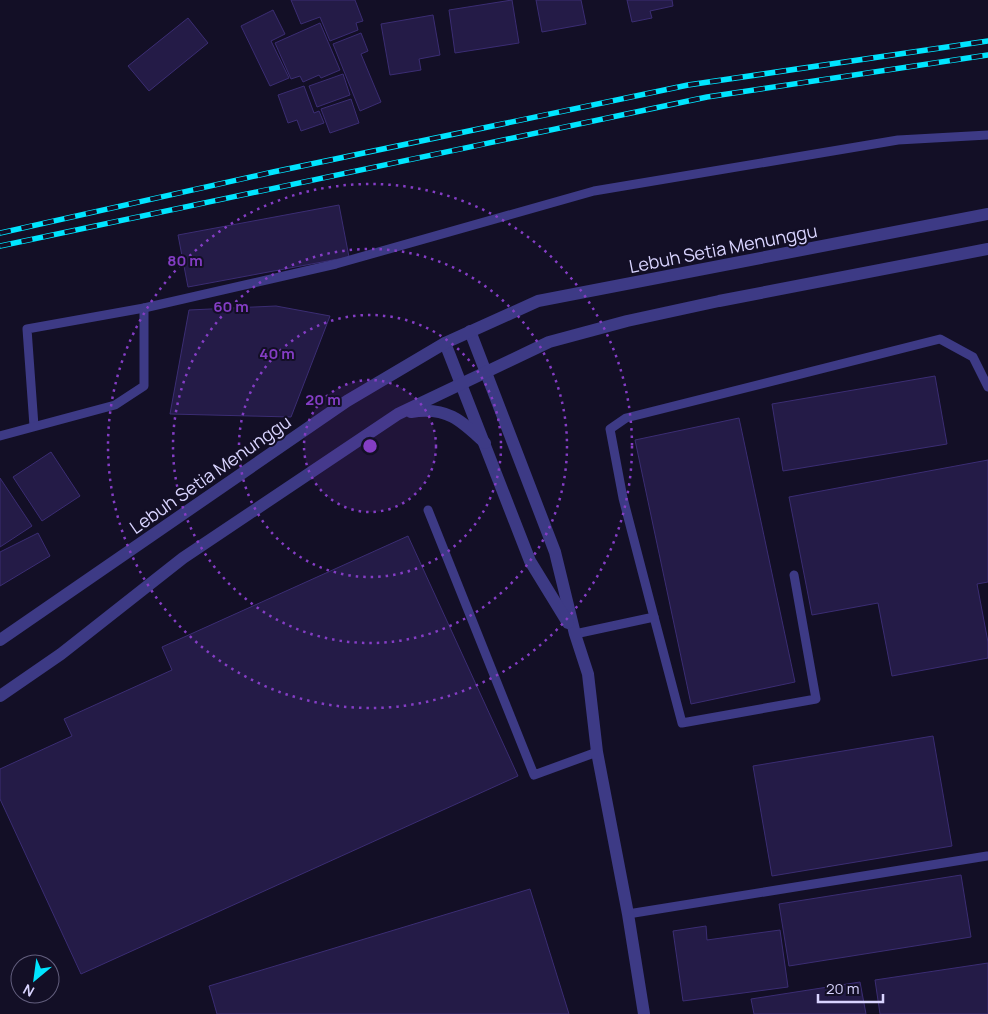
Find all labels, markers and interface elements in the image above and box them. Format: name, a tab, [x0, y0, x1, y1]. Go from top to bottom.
street label: Lebuh Setia Menunggu	[627, 218, 819, 278]
text: 80 m	[167, 250, 203, 271]
text: 60 m	[213, 296, 249, 317]
text: 40 m	[259, 343, 295, 364]
text: 20 m	[305, 389, 341, 410]
street label: Lebuh Setia Menunggu	[125, 409, 295, 539]
centre of rings	[361, 437, 379, 455]
north arrow	[10, 954, 60, 1004]
scale bar	[818, 972, 883, 1004]
text: 20 m	[826, 978, 859, 999]
text: N	[19, 980, 37, 1002]

